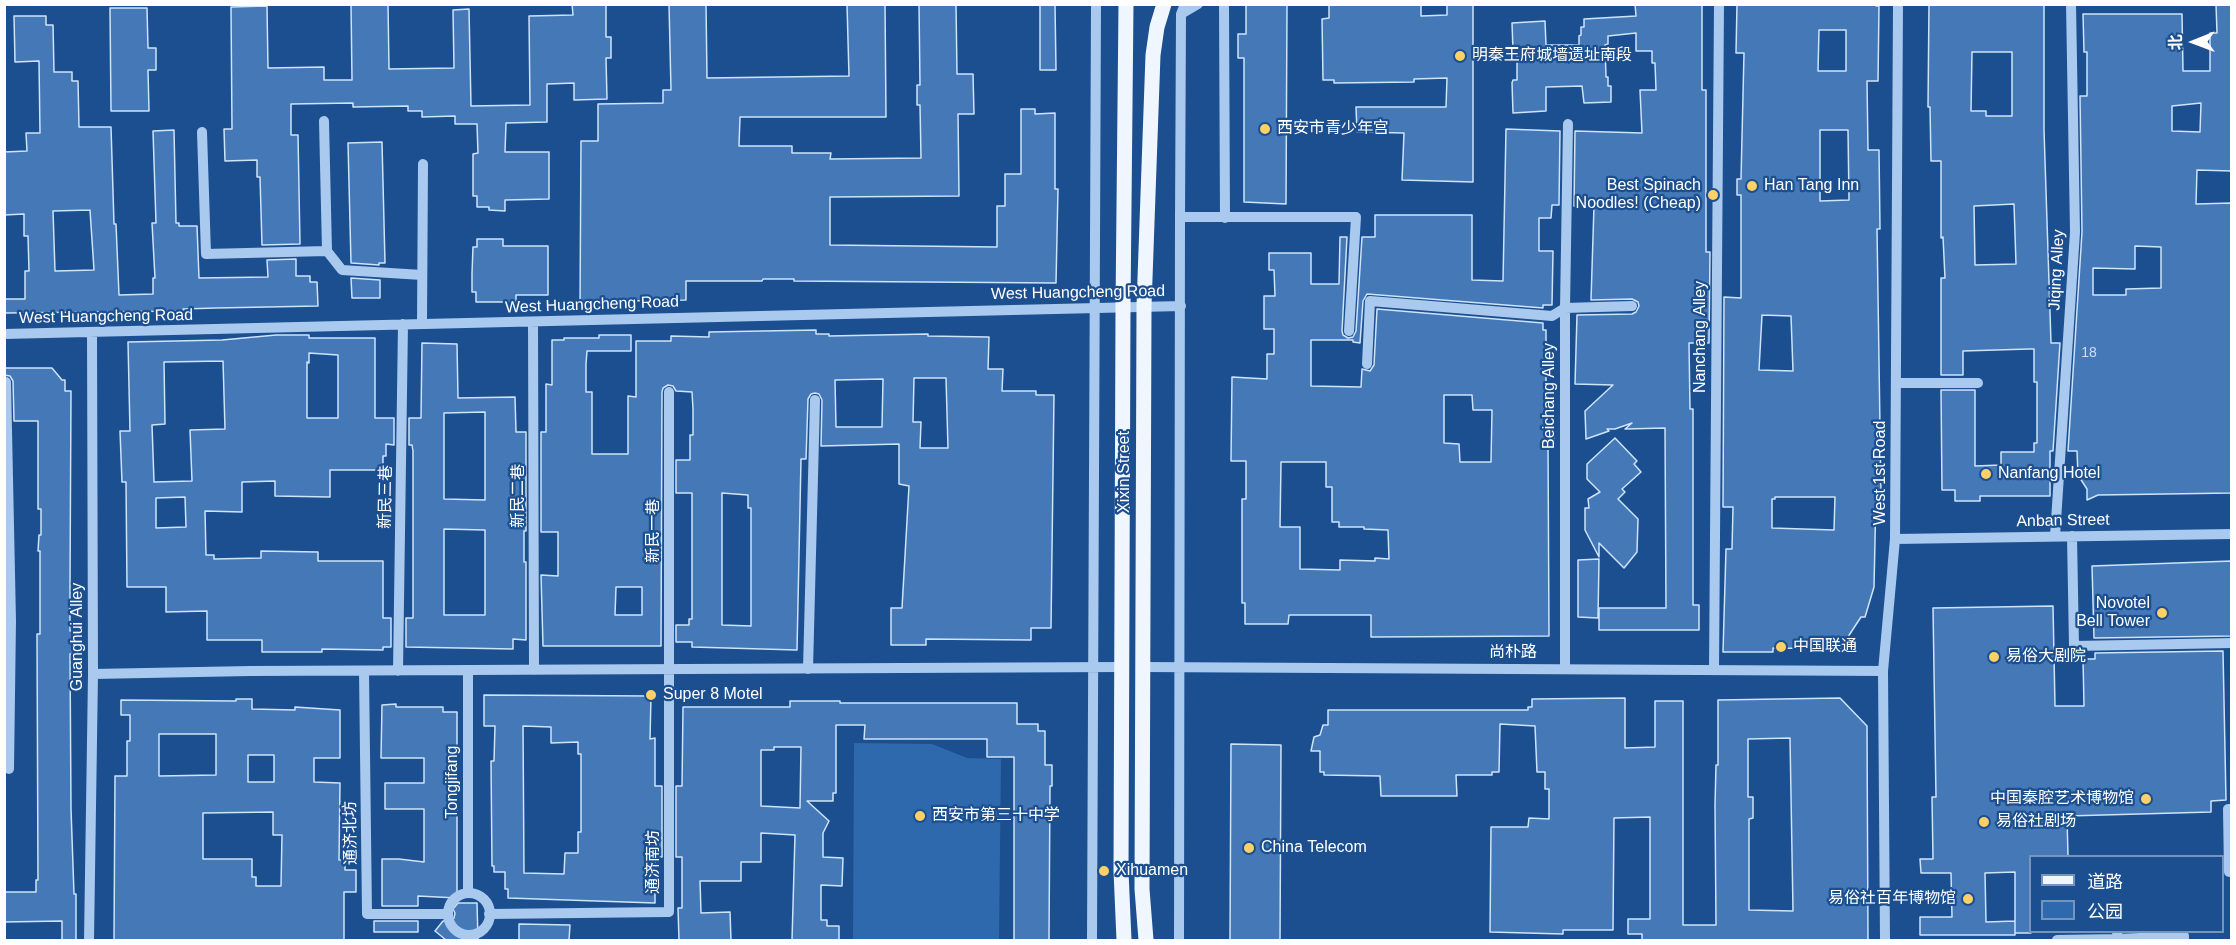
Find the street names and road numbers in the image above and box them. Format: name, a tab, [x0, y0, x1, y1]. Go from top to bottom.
street label: Jiqing Alley	[2045, 229, 2069, 311]
street label: Nanchang Alley	[1691, 281, 1711, 393]
street label: West Huangcheng Road	[991, 282, 1165, 304]
street label: West Huangcheng Road	[505, 292, 679, 318]
street label: West Huangcheng Road	[19, 306, 193, 328]
street label: Beichang Alley	[1540, 343, 1560, 449]
street label: West 1st Road	[1871, 421, 1891, 525]
street label: Xixin Street	[1115, 431, 1135, 513]
street label: 新民二巷	[509, 464, 529, 528]
street label: 新民三巷	[376, 465, 396, 529]
street label: 新民一巷	[644, 499, 664, 563]
street label: Anban Street	[2016, 511, 2110, 531]
street label: Guanghui Alley	[68, 583, 88, 691]
street label: 尚朴路	[1489, 643, 1537, 663]
street label: Tongjifang	[443, 746, 463, 818]
street label: 通济北坊	[341, 801, 361, 865]
street label: 通济南坊	[644, 830, 664, 894]

